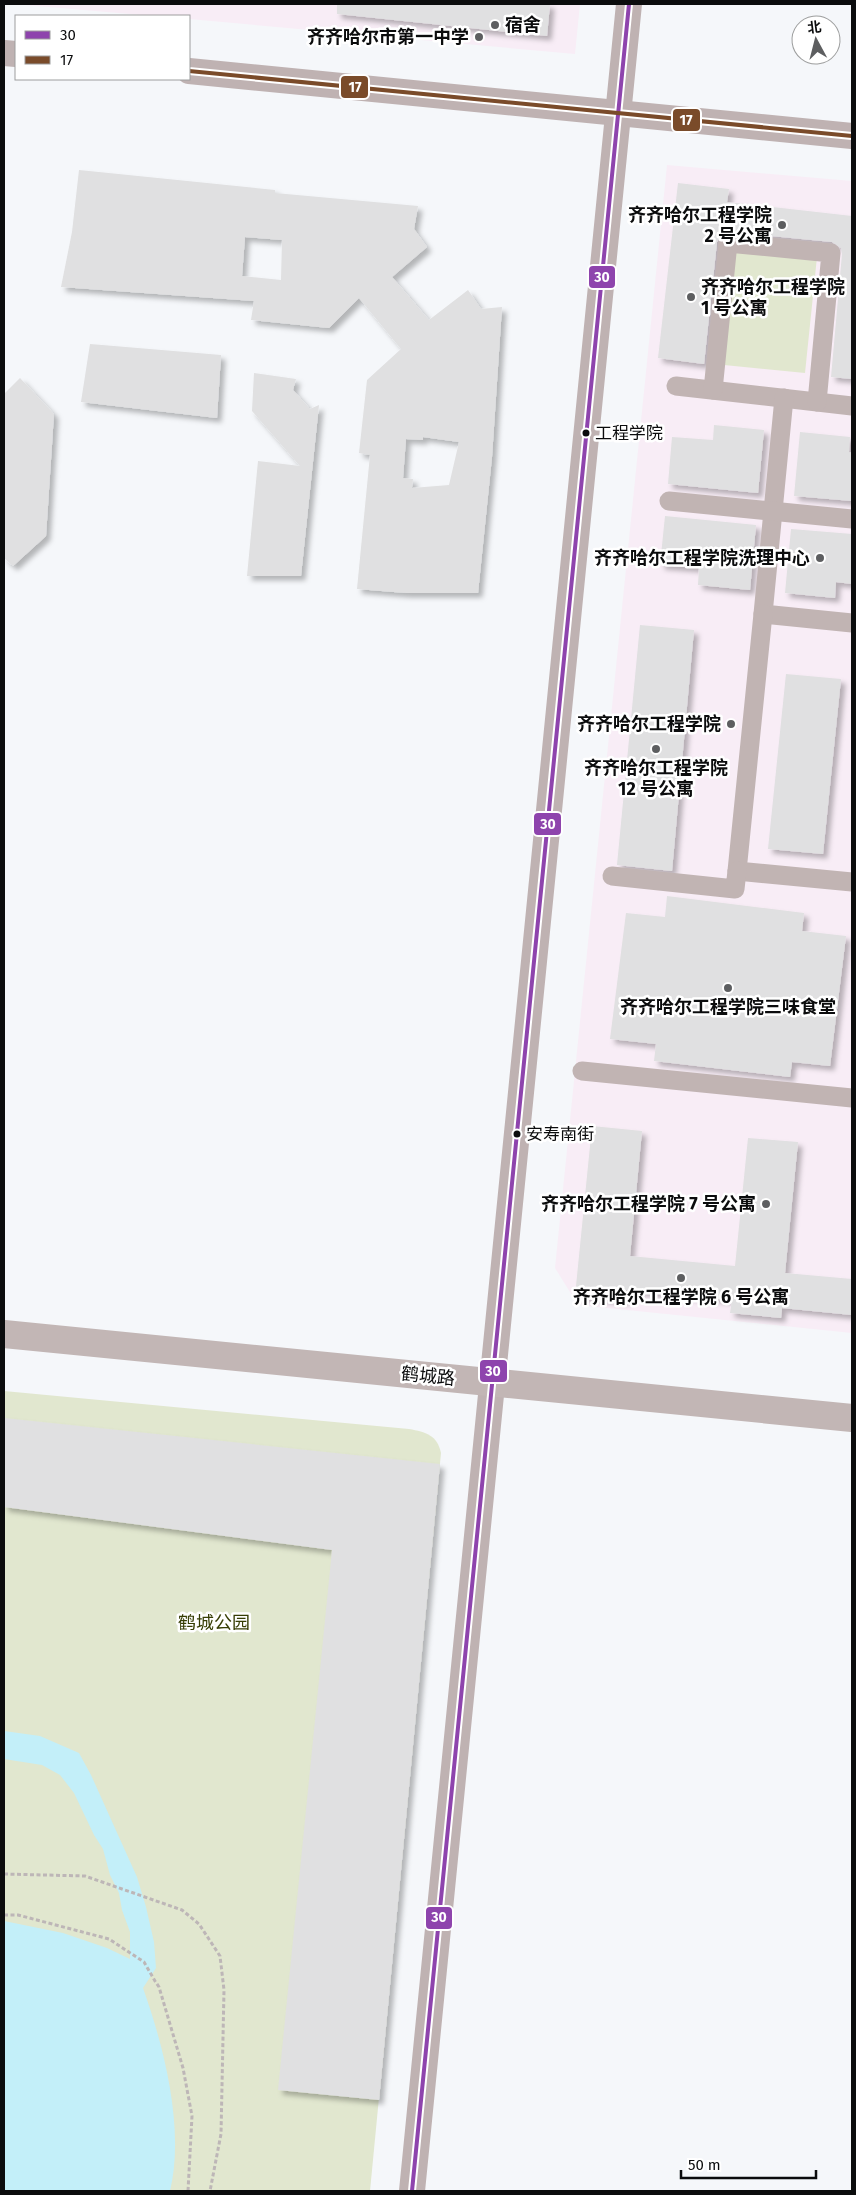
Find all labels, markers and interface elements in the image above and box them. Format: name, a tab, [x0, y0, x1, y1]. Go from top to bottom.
place label: 宿舍	[505, 14, 541, 36]
legend	[15, 15, 190, 80]
north arrow	[791, 15, 841, 65]
text: 北	[806, 18, 822, 37]
marker: 宿舍	[489, 19, 501, 31]
text: 30	[60, 26, 76, 44]
place label: 齐齐哈尔市第一中学	[307, 26, 469, 48]
marker: 齐齐哈尔市第一中学	[473, 31, 485, 43]
text: 17	[60, 51, 73, 69]
line badge: 17	[340, 75, 369, 99]
text: 17	[348, 79, 362, 96]
line badge: 17	[672, 108, 701, 132]
text: 17	[679, 112, 693, 129]
place label: 齐齐哈尔工程学院 2 号公寓	[628, 204, 772, 247]
marker: 齐齐哈尔工程学院 2 号公寓	[776, 219, 788, 231]
line badge: 30	[588, 265, 616, 289]
text: 30	[593, 269, 610, 286]
place label: 齐齐哈尔工程学院 1 号公寓	[701, 276, 845, 319]
marker: 齐齐哈尔工程学院 1 号公寓	[685, 291, 697, 303]
place label: 工程学院	[595, 423, 663, 444]
marker: 工程学院	[581, 428, 591, 438]
place label: 齐齐哈尔工程学院洗理中心	[594, 547, 810, 569]
marker: 齐齐哈尔工程学院洗理中心	[814, 552, 826, 564]
place label: 齐齐哈尔工程学院	[577, 713, 721, 735]
marker: 齐齐哈尔工程学院	[725, 718, 737, 730]
marker: 齐齐哈尔工程学院 12 号公寓	[650, 743, 662, 755]
place label: 齐齐哈尔工程学院 12 号公寓	[584, 757, 728, 800]
line badge: 30	[533, 812, 562, 836]
text: 30	[539, 816, 556, 833]
marker: 齐齐哈尔工程学院三味食堂	[722, 982, 734, 994]
place label: 齐齐哈尔工程学院三味食堂	[620, 996, 836, 1018]
place label: 安寿南街	[526, 1124, 594, 1145]
marker: 安寿南街	[512, 1129, 522, 1139]
place label: 齐齐哈尔工程学院 7 号公寓	[541, 1193, 756, 1215]
marker: 齐齐哈尔工程学院 7 号公寓	[760, 1198, 772, 1210]
marker: 齐齐哈尔工程学院 6 号公寓	[675, 1272, 687, 1284]
place label: 齐齐哈尔工程学院 6 号公寓	[573, 1286, 789, 1308]
line badge: 30	[479, 1359, 508, 1383]
street label: 鹤城路	[400, 1362, 456, 1390]
text: 30	[484, 1363, 501, 1380]
park label: 鹤城公园	[178, 1612, 250, 1634]
line badge: 30	[425, 1906, 453, 1930]
text: 30	[430, 1909, 447, 1926]
scale bar	[681, 2148, 816, 2180]
text: 50 m	[688, 2156, 721, 2174]

